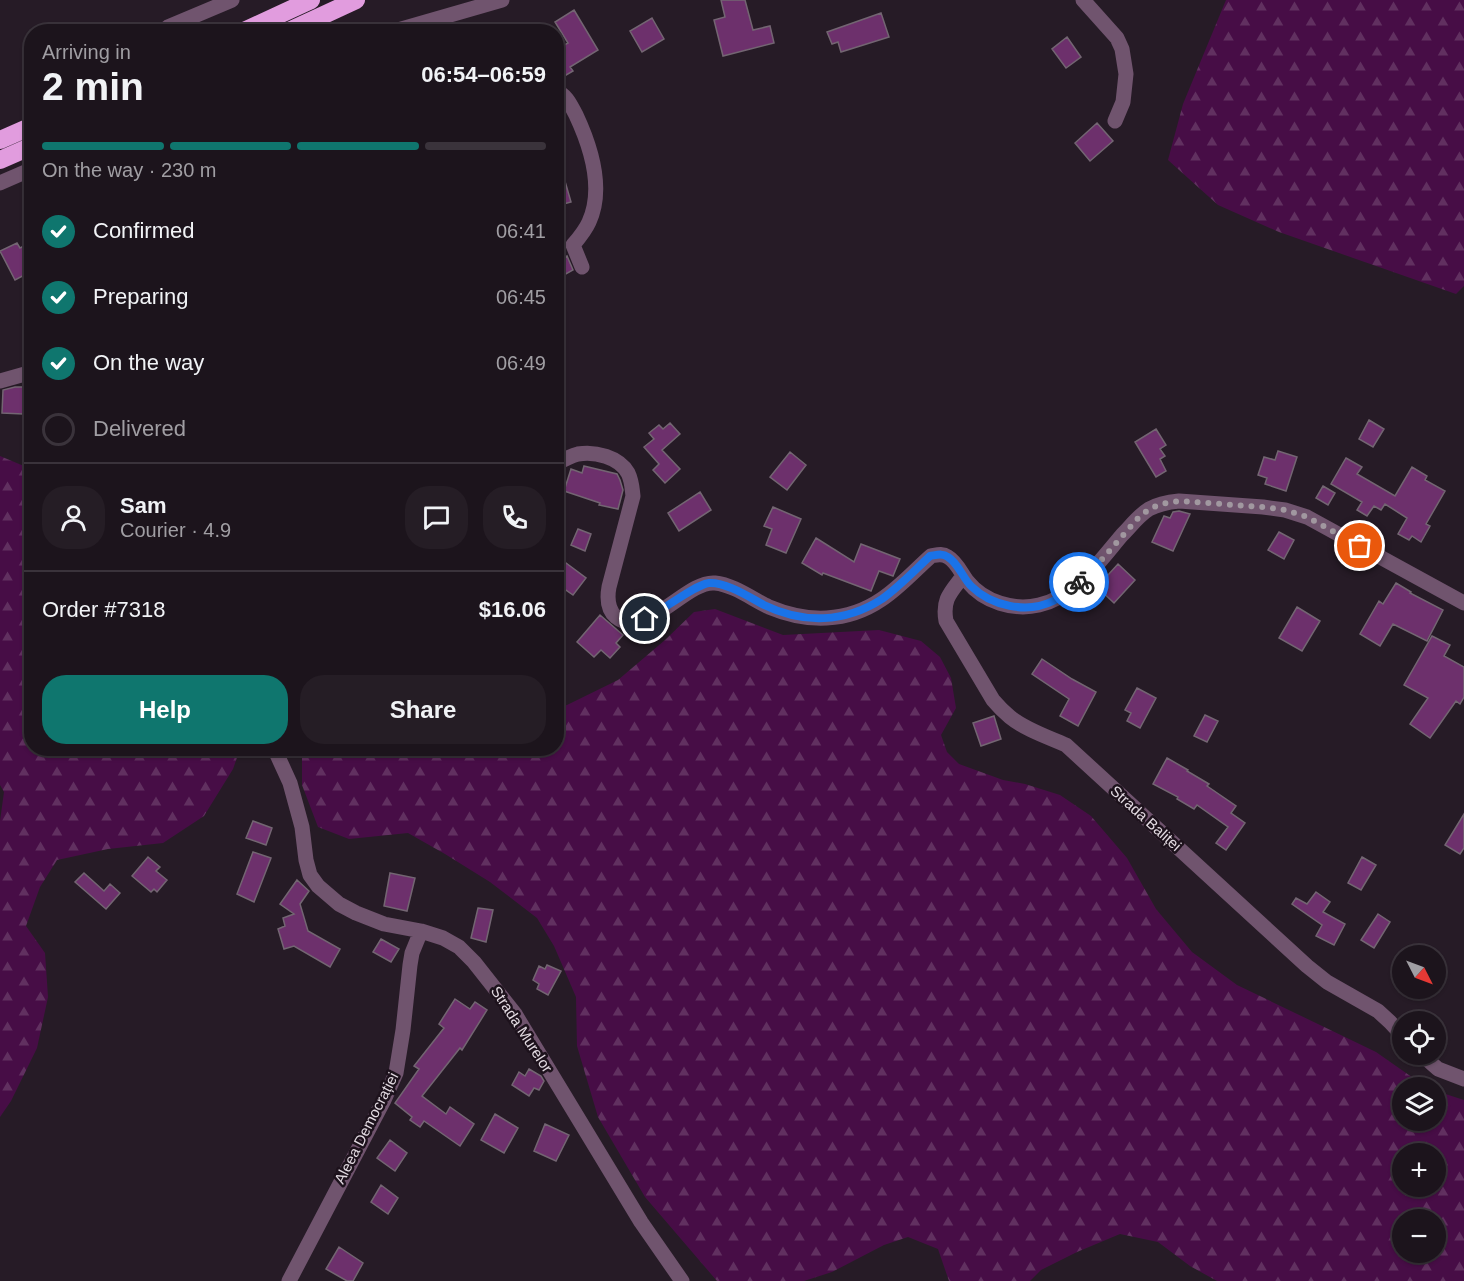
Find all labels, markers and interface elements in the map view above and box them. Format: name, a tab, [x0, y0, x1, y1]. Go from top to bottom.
text: Arriving in	[42, 41, 131, 63]
text: 06:54–06:59	[421, 62, 546, 87]
text: 2 min	[42, 65, 144, 108]
text: On the way · 230 m	[42, 159, 217, 181]
icon: check	[42, 215, 75, 248]
text: Confirmed	[93, 218, 194, 243]
text: 06:41	[496, 220, 546, 242]
icon: check	[42, 281, 75, 314]
text: Preparing	[93, 284, 188, 309]
text: 06:45	[496, 286, 546, 308]
icon: check	[42, 347, 75, 380]
text: On the way	[93, 350, 204, 375]
text: 06:49	[496, 352, 546, 374]
text: Delivered	[93, 416, 186, 441]
button: person	[42, 486, 105, 549]
button: chat	[405, 486, 468, 549]
button: phone	[483, 486, 546, 549]
text: Sam	[120, 493, 166, 518]
text: Courier · 4.9	[120, 519, 231, 541]
pin	[1334, 520, 1385, 571]
icon: bag	[1343, 529, 1376, 562]
courier	[1049, 552, 1109, 612]
icon: bike	[1063, 566, 1096, 599]
pin	[619, 593, 670, 644]
text: Order #7318	[42, 597, 166, 622]
text: $16.06	[479, 597, 546, 622]
icon: home	[628, 602, 661, 635]
button: Help	[42, 675, 288, 744]
button: Share	[300, 675, 546, 744]
street label: Strada Baliței	[1107, 782, 1185, 854]
north arrow	[1392, 945, 1446, 999]
map controls	[1392, 945, 1446, 1263]
street label: Strada Murelor	[488, 983, 556, 1075]
button: locate	[1392, 1011, 1446, 1065]
street label: Aleea Democrației	[331, 1070, 401, 1186]
button: layers	[1392, 1077, 1446, 1131]
button: +	[1392, 1143, 1446, 1197]
button: −	[1392, 1209, 1446, 1263]

